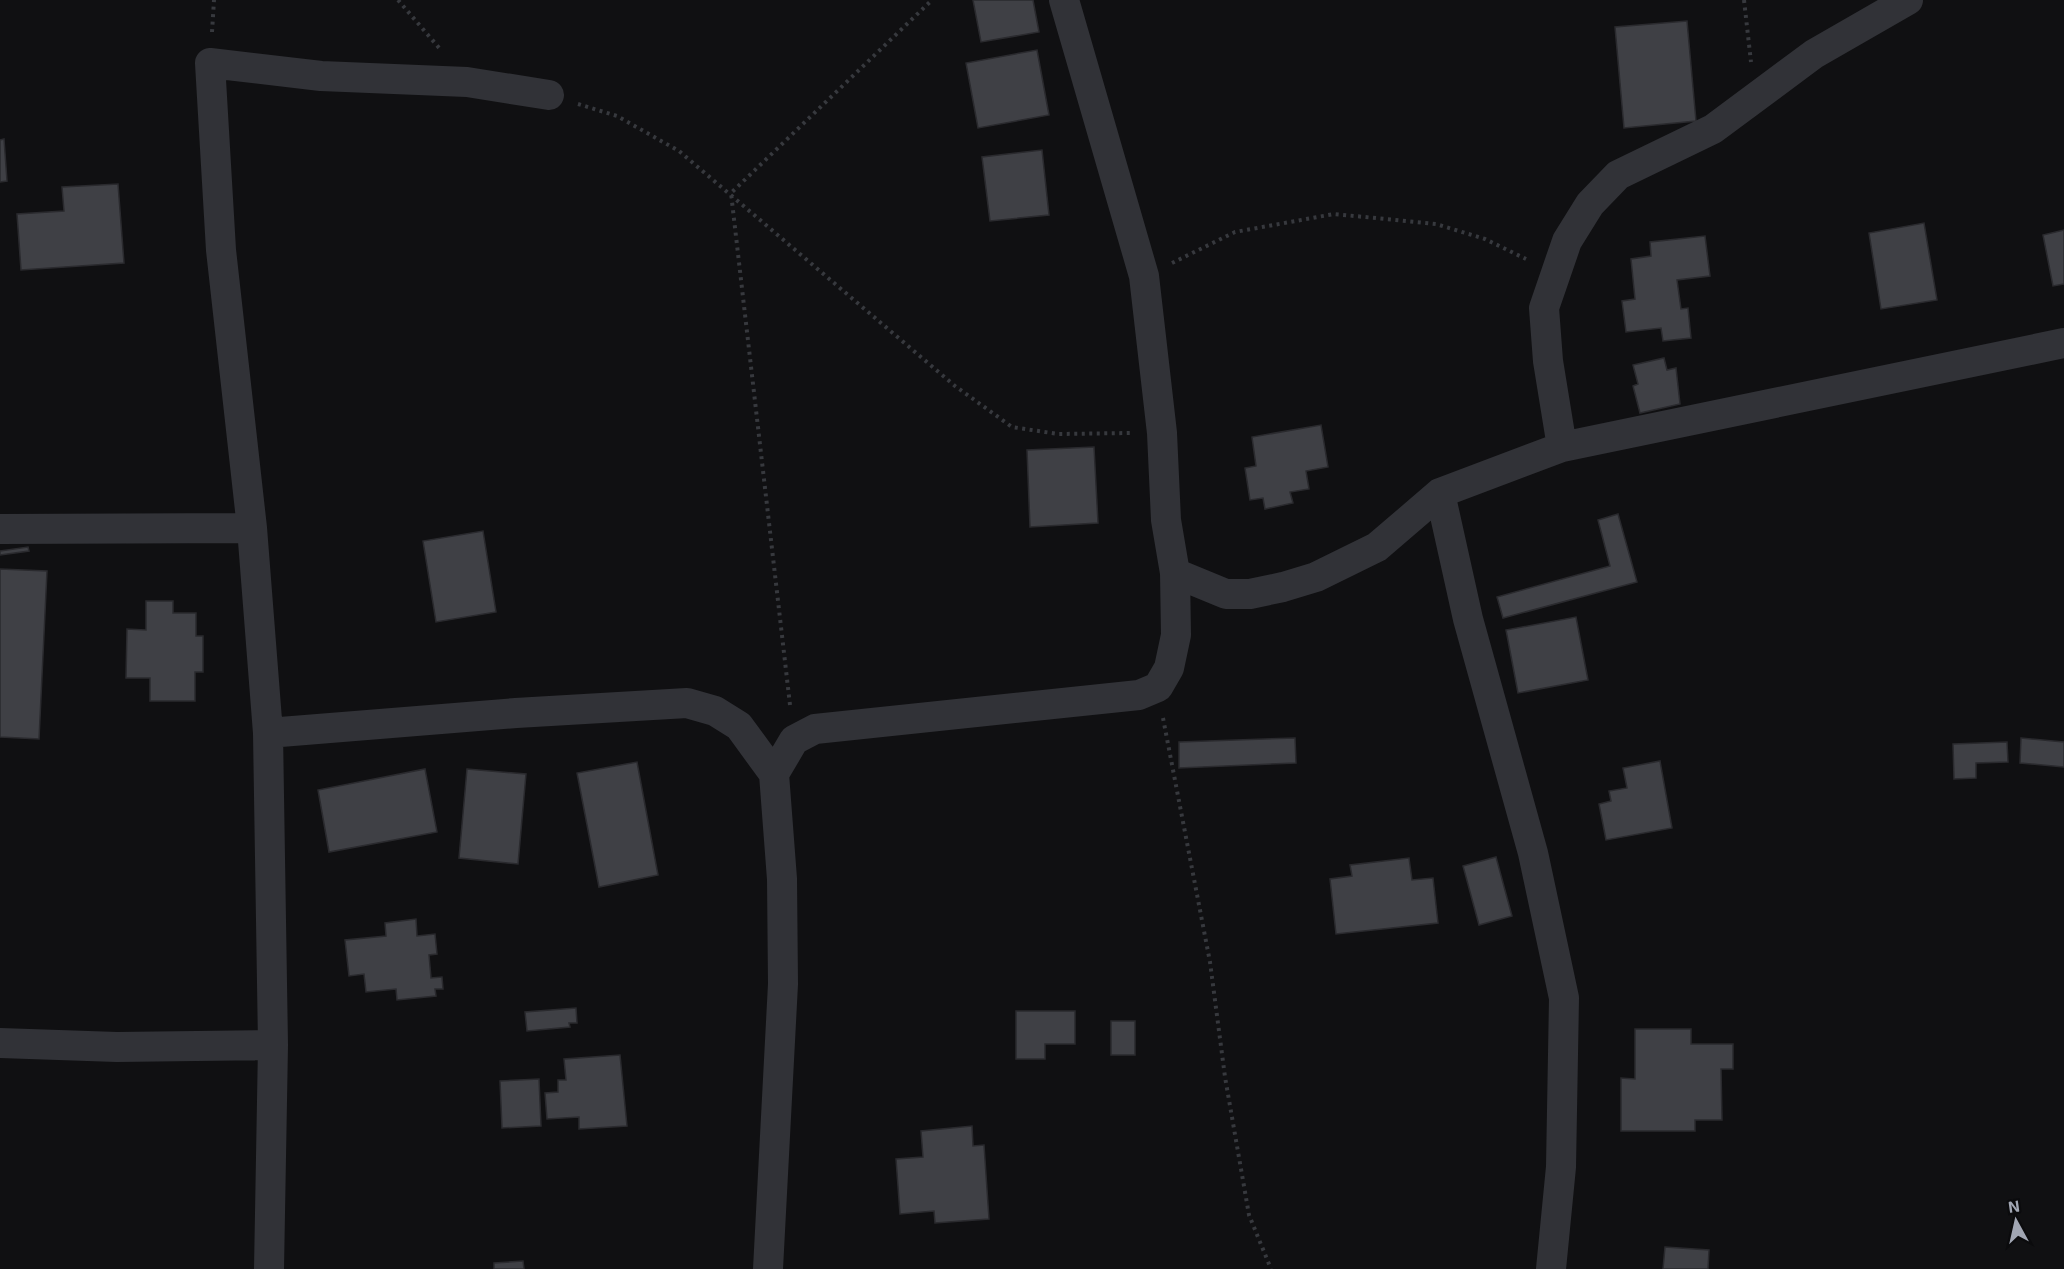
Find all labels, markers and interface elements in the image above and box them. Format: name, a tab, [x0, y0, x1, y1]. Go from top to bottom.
north arrow	[1986, 1191, 2046, 1251]
text: N	[2007, 1195, 2021, 1216]

